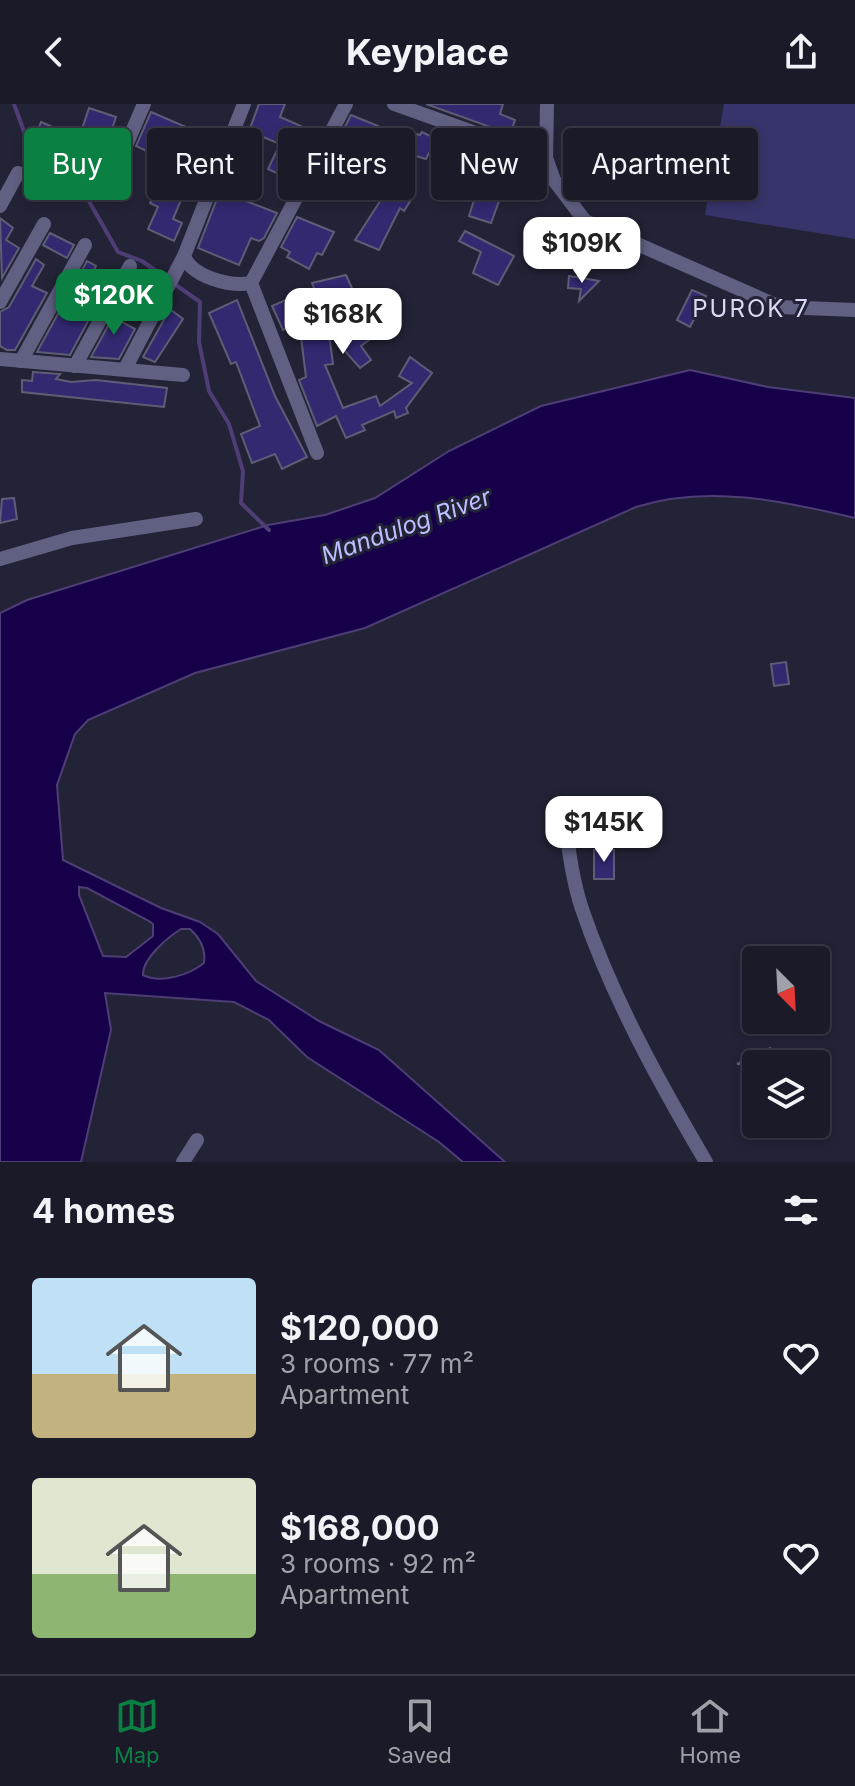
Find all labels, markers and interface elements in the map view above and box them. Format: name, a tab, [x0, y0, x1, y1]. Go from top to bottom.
icon: back	[32, 30, 76, 74]
text: Keyplace	[346, 30, 509, 74]
icon: share	[779, 30, 823, 74]
chip: Buy	[24, 128, 131, 200]
chip: Rent	[147, 128, 262, 200]
chip: Filters	[278, 128, 415, 200]
chip: New	[431, 128, 547, 200]
chip: Apartment	[563, 128, 758, 200]
pin: $109K	[526, 217, 638, 285]
text: $109K	[541, 227, 623, 258]
pin: $120K	[58, 269, 170, 337]
text: $120K	[74, 279, 154, 310]
pin: $168K	[287, 288, 399, 356]
district label: PUROK 7	[692, 294, 810, 323]
text: $168K	[303, 298, 383, 329]
water label: Mandulog River	[317, 482, 496, 570]
pin: $145K	[548, 796, 660, 864]
text: $145K	[563, 806, 645, 837]
north arrow	[742, 946, 830, 1034]
map controls	[742, 946, 830, 1138]
button: layers	[742, 1050, 830, 1138]
icon: filters	[779, 1188, 823, 1232]
text: 4 homes	[32, 1190, 175, 1231]
text: $120,000	[280, 1307, 439, 1348]
icon: home	[96, 1310, 192, 1406]
icon: heart	[779, 1336, 823, 1380]
text: 3 rooms · 77 m²	[280, 1348, 474, 1379]
text: Apartment	[280, 1379, 409, 1410]
text: $168,000	[280, 1507, 440, 1548]
icon: home	[96, 1510, 192, 1606]
icon: heart	[779, 1536, 823, 1580]
text: 3 rooms · 92 m²	[280, 1548, 476, 1579]
text: Apartment	[280, 1579, 409, 1610]
tab: Map	[114, 1694, 160, 1768]
tab: Saved	[387, 1694, 452, 1768]
tab: Home	[679, 1694, 741, 1768]

